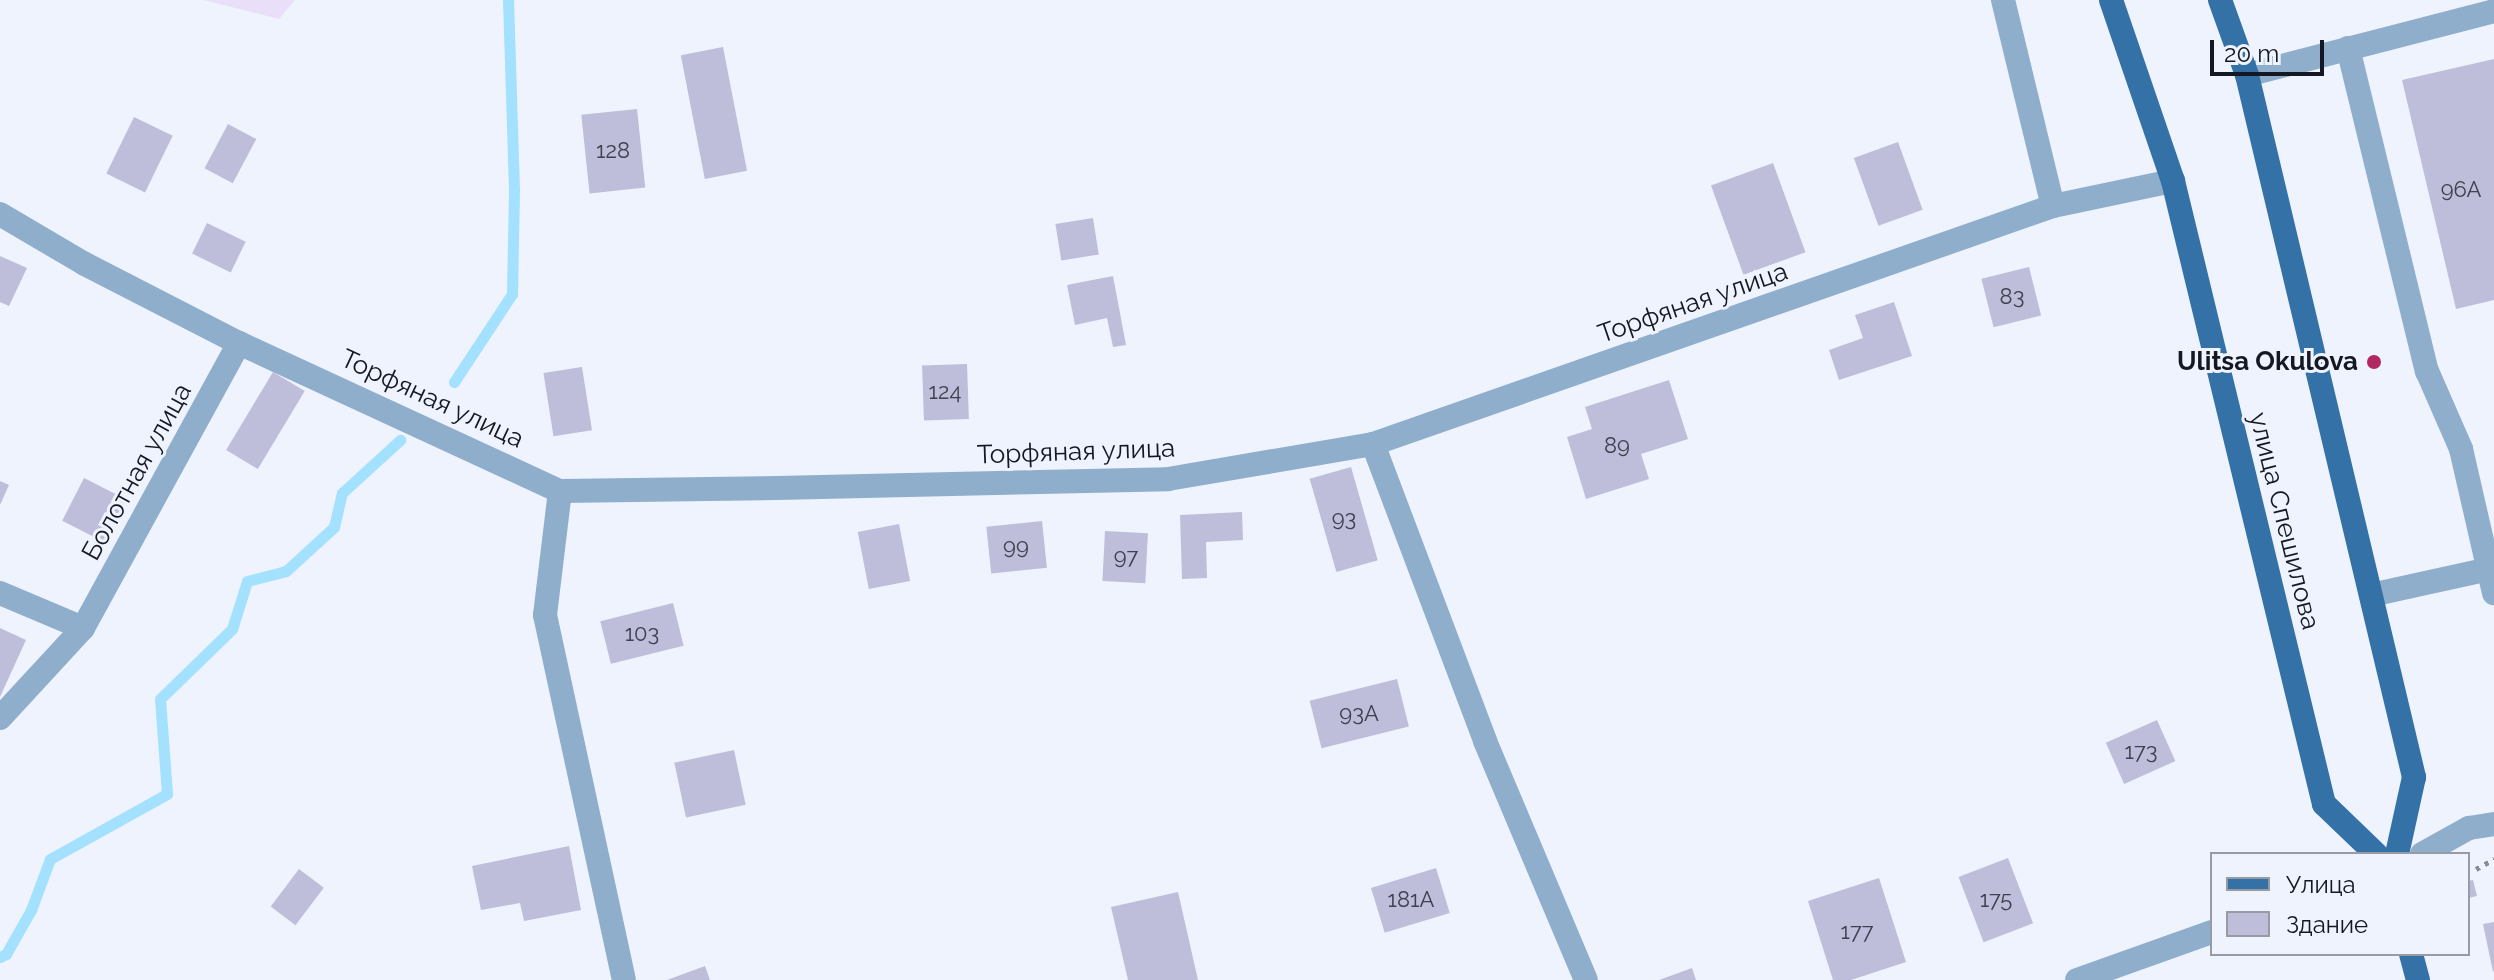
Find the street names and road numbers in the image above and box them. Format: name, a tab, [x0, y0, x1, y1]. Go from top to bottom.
street label: Торфяная улица	[1594, 256, 1792, 350]
street label: Торфяная улица	[335, 343, 529, 455]
street label: Болотная улица	[75, 378, 199, 566]
street label: улица Спешилова	[2242, 409, 2326, 633]
street label: Торфяная улица	[976, 433, 1176, 471]

